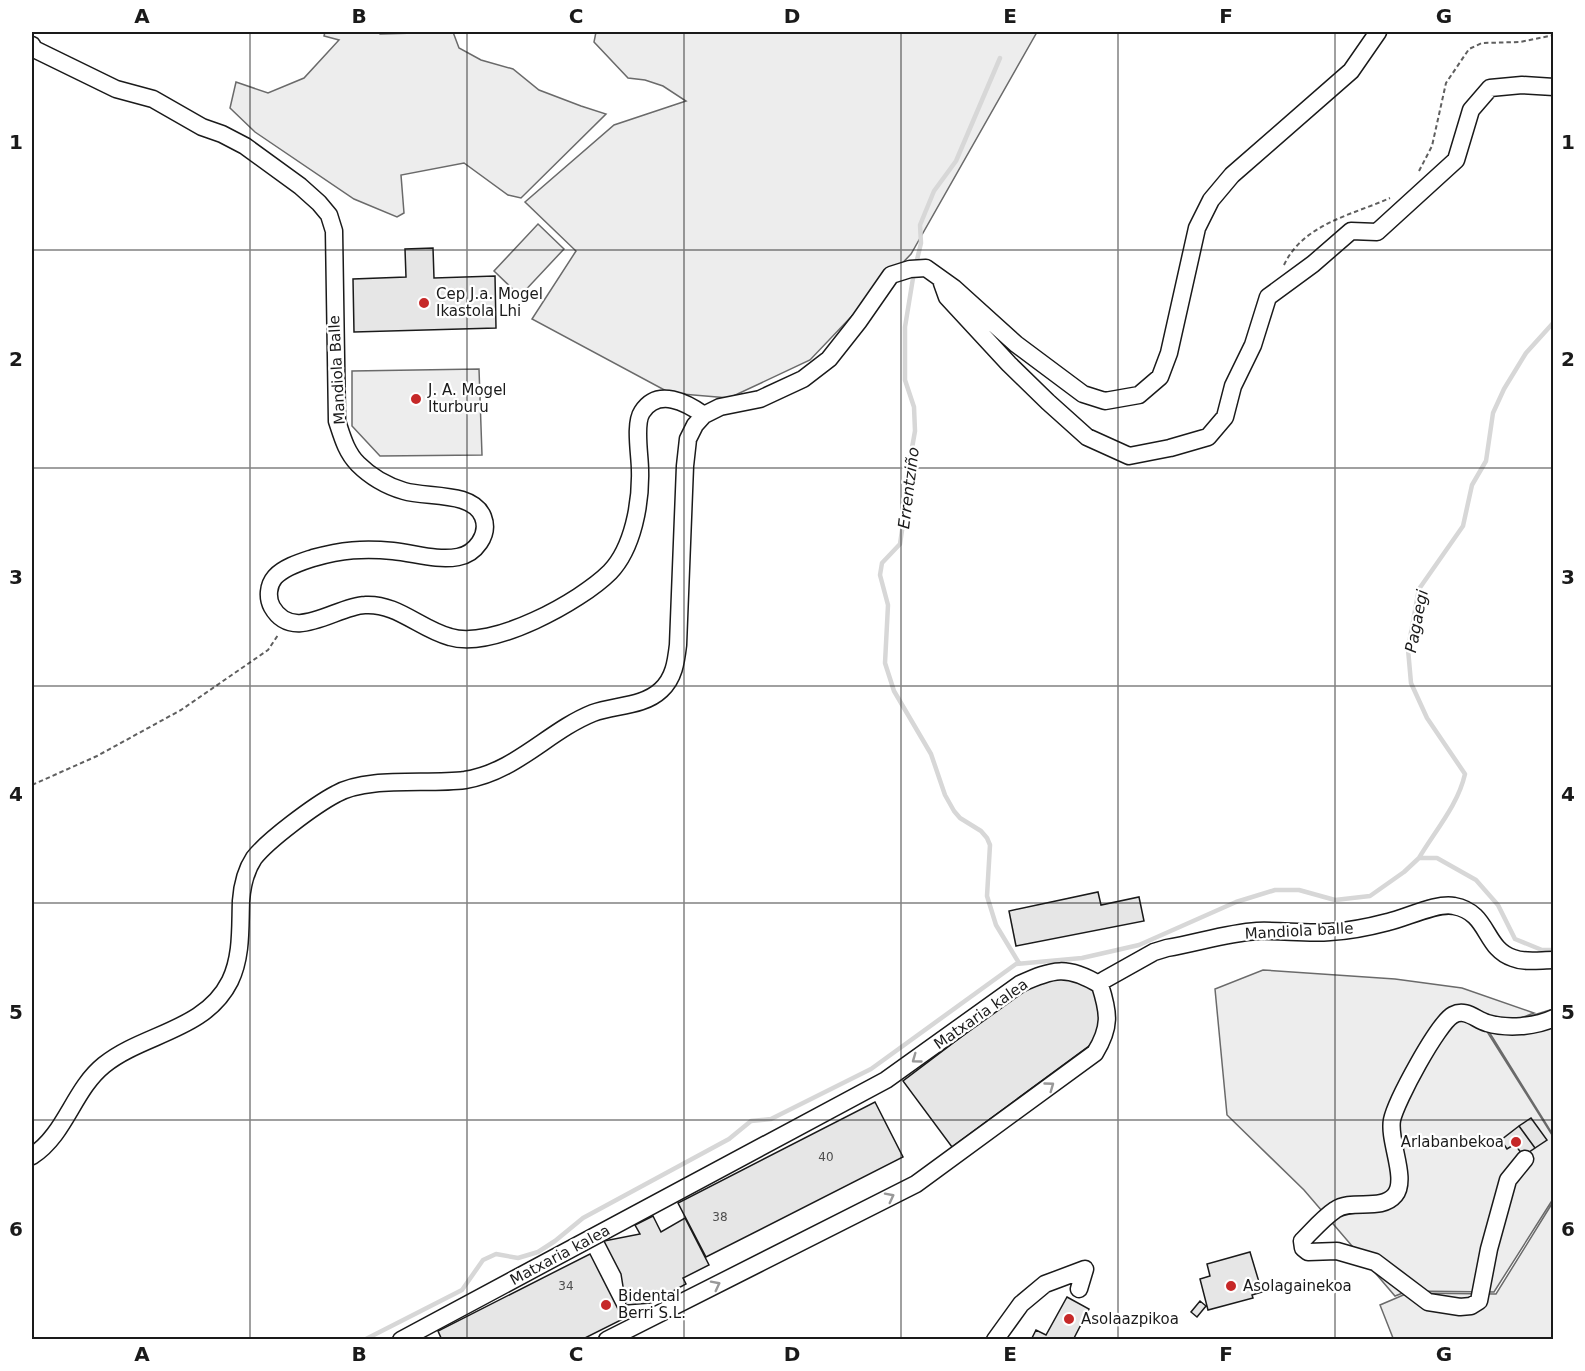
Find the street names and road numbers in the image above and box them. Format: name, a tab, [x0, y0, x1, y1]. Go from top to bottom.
street label: Mandiola Balle	[325, 315, 349, 425]
street label: Mandiola balle	[1244, 919, 1354, 943]
street label: Matxaria kalea	[931, 975, 1031, 1053]
street label: Matxaria kalea	[507, 1221, 613, 1289]

